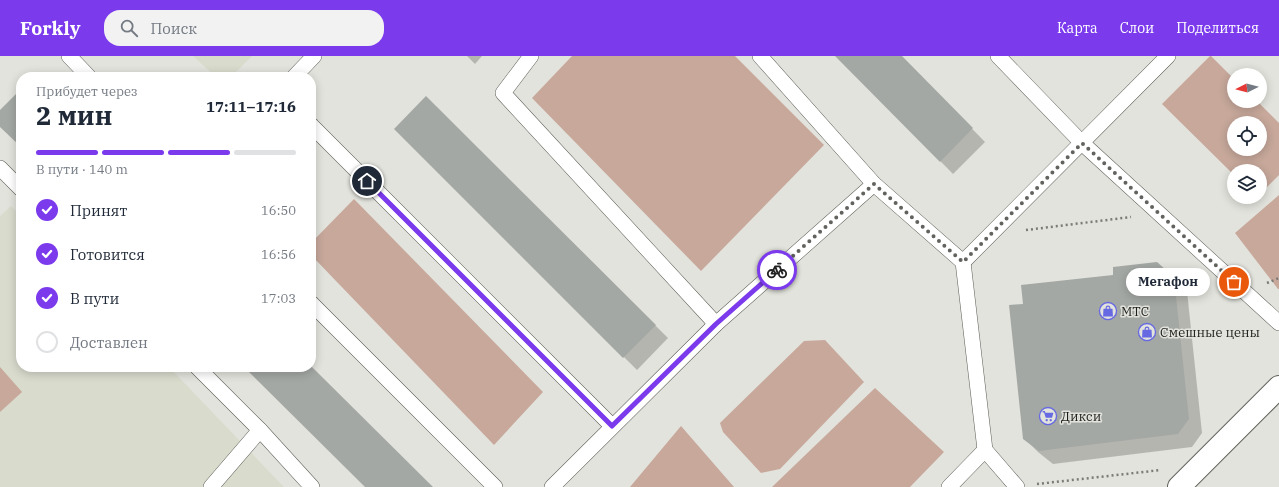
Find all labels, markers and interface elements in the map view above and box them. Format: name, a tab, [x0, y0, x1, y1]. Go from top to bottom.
search box	[104, 10, 384, 46]
text: Forkly	[20, 16, 80, 40]
icon: search	[118, 17, 140, 39]
text: Поиск	[150, 19, 197, 38]
text: Карта	[1057, 19, 1098, 37]
text: Слои	[1120, 19, 1154, 37]
text: Поделиться	[1176, 19, 1259, 37]
north arrow	[1227, 68, 1267, 108]
map controls	[1227, 68, 1267, 204]
text: Прибудет через	[36, 83, 138, 100]
text: 17:11–17:16	[206, 97, 296, 116]
text: 2 мин	[36, 98, 112, 132]
button: locate	[1227, 116, 1267, 156]
text: В пути · 140 m	[36, 161, 128, 178]
pin	[350, 164, 384, 198]
button: layers	[1227, 164, 1267, 204]
icon: home	[356, 170, 378, 192]
icon: check	[36, 199, 58, 221]
text: Принят	[70, 201, 127, 220]
text: 16:50	[261, 202, 296, 219]
icon: check	[36, 243, 58, 265]
text: Готовится	[70, 245, 145, 264]
text: 16:56	[261, 246, 296, 263]
courier	[757, 250, 797, 290]
icon: bike	[766, 259, 788, 281]
pin	[1217, 265, 1251, 299]
callout: Мегафон	[1126, 268, 1210, 296]
icon: bag	[1223, 271, 1245, 293]
text: Мегафон	[1138, 273, 1198, 290]
icon: check	[36, 287, 58, 309]
text: В пути	[70, 289, 119, 308]
text: 17:03	[261, 290, 296, 307]
shop icon: МТС	[1098, 301, 1118, 321]
place label: МТС	[1121, 303, 1149, 320]
shop icon: Смешные цены	[1137, 322, 1157, 342]
place label: Смешные цены	[1160, 324, 1260, 341]
text: Доставлен	[70, 333, 148, 352]
supermarket icon: Дикси	[1038, 406, 1058, 426]
place label: Дикси	[1061, 408, 1101, 425]

